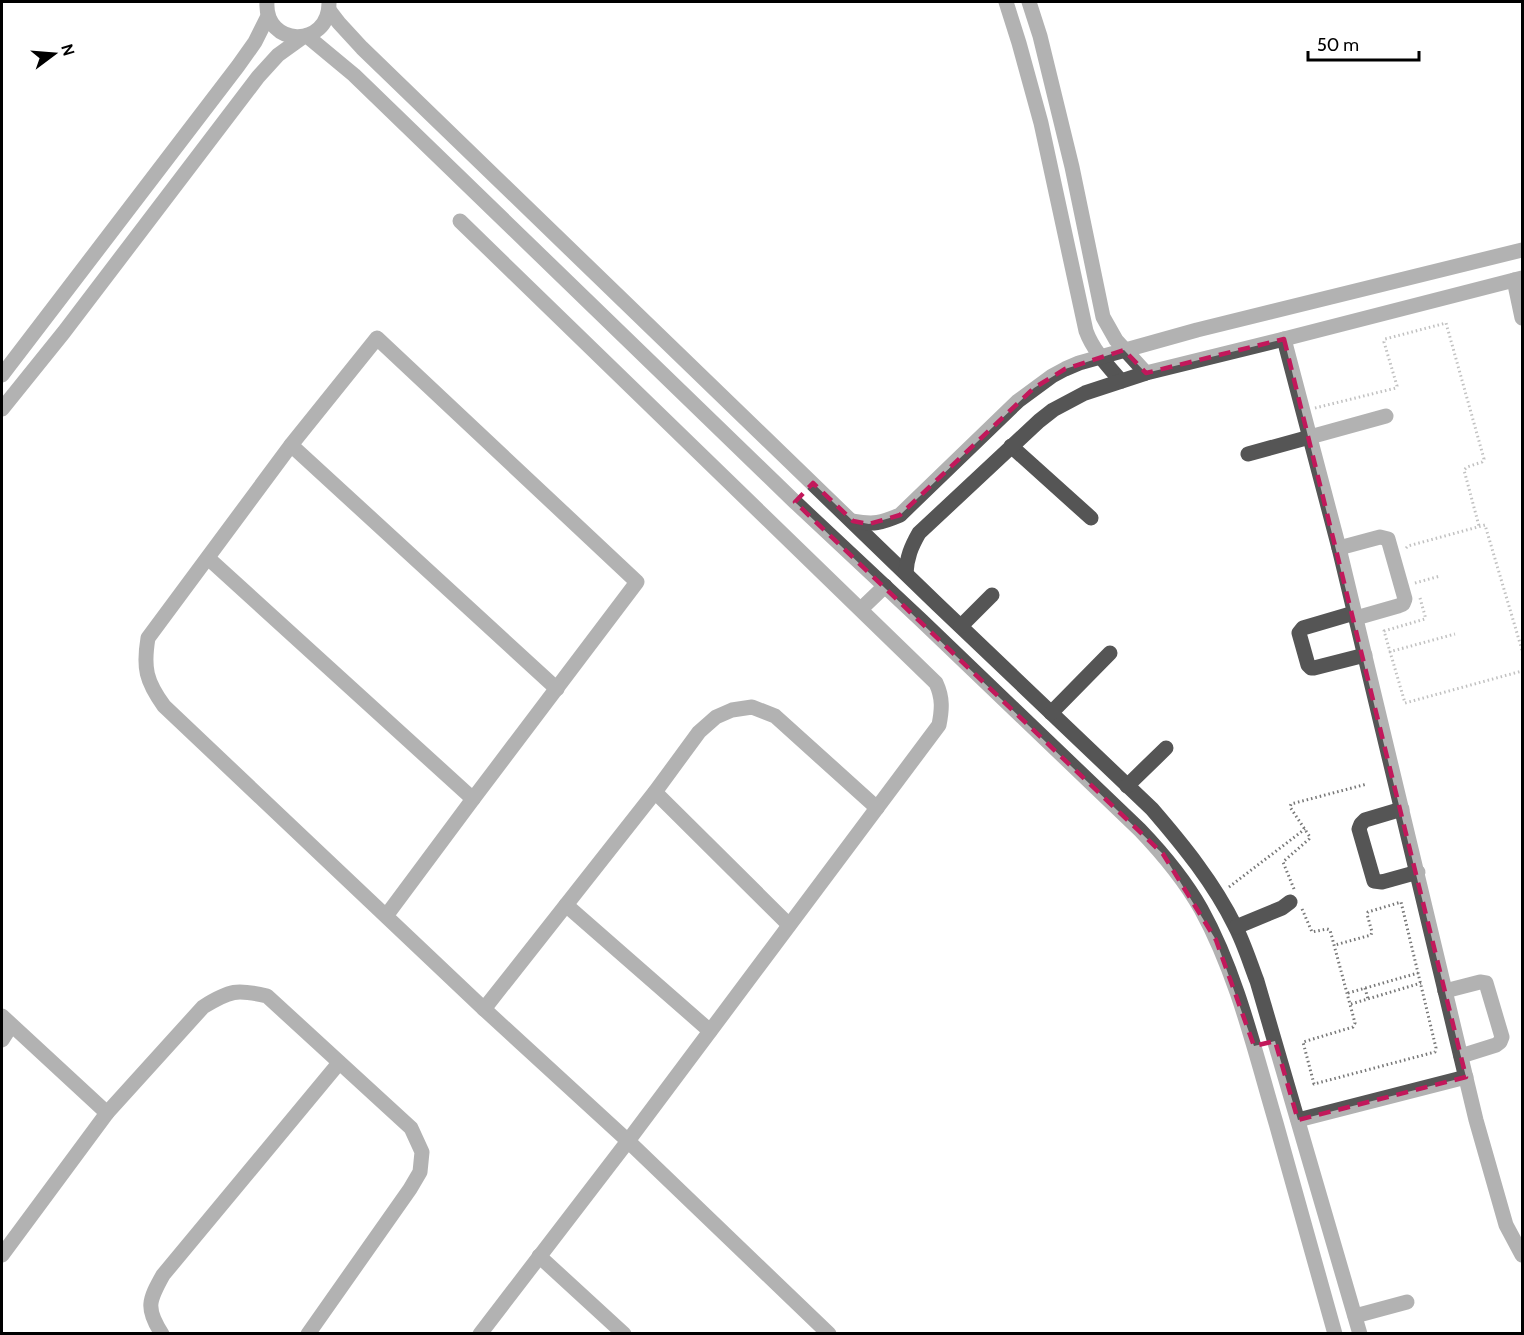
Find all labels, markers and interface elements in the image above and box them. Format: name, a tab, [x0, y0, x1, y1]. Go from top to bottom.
north arrow	[24, 24, 84, 84]
scale bar	[1308, 24, 1419, 62]
text: 50 m	[1317, 34, 1359, 56]
text: N	[57, 42, 79, 58]

